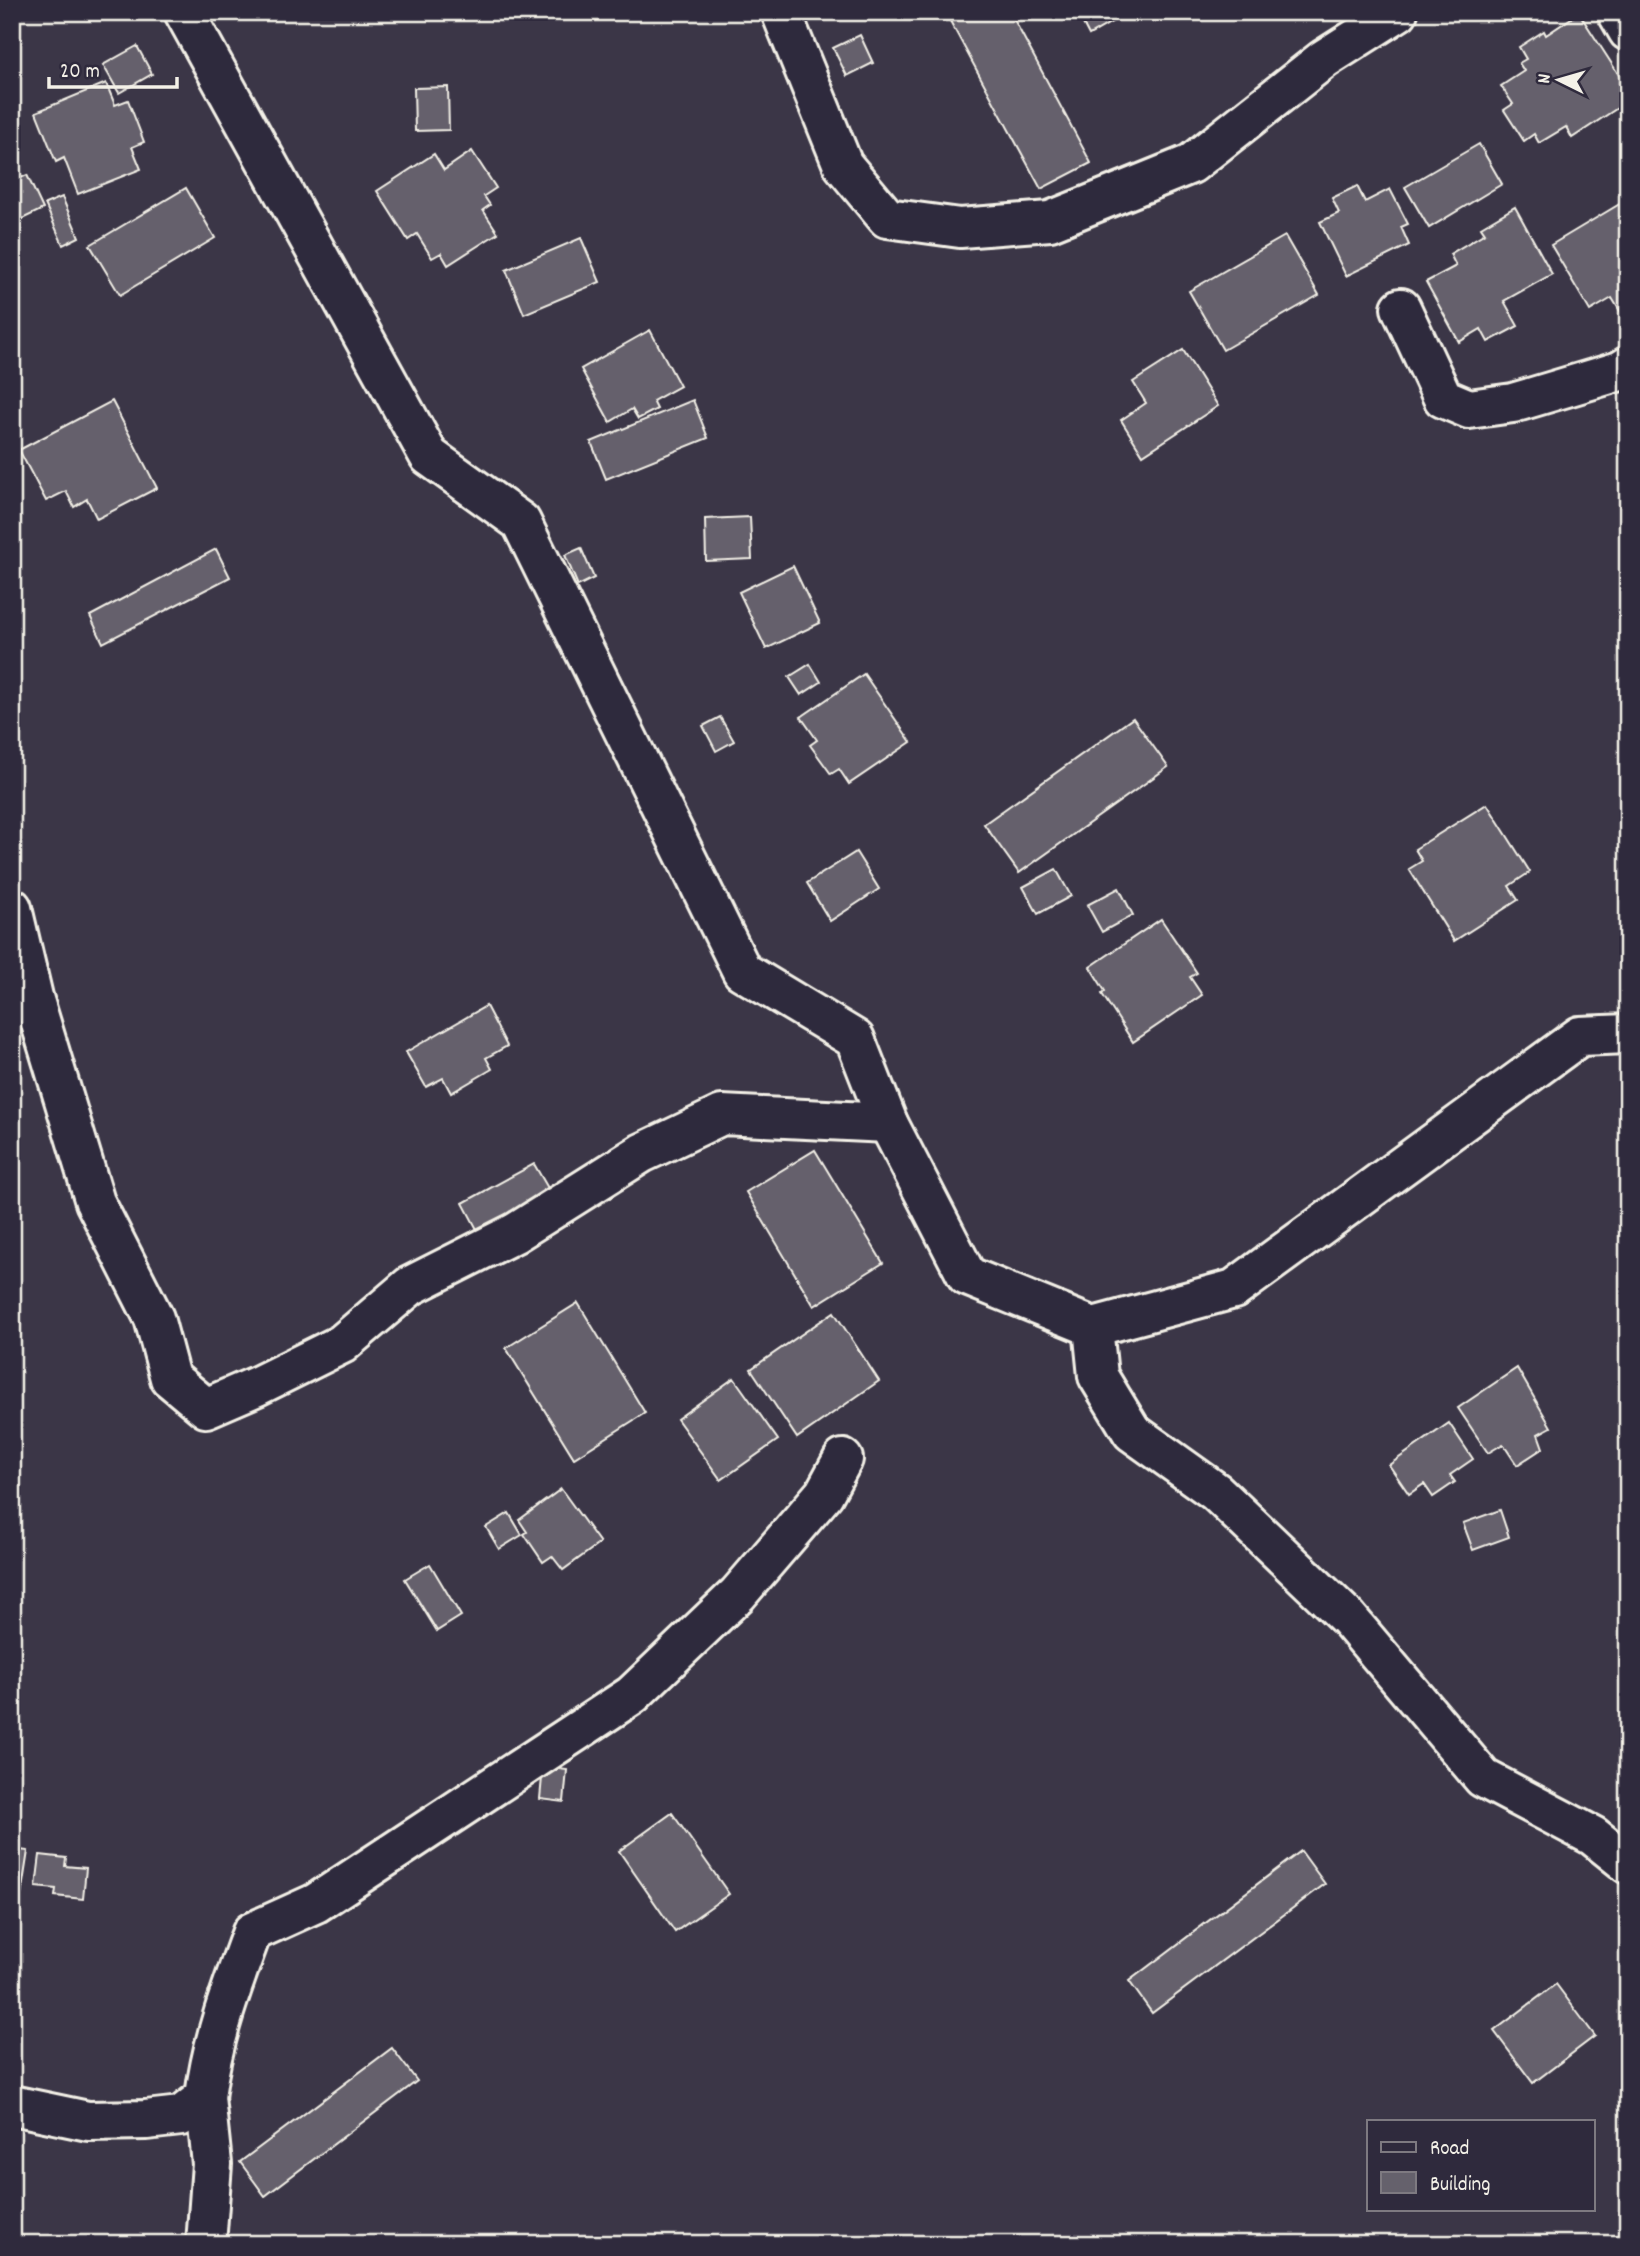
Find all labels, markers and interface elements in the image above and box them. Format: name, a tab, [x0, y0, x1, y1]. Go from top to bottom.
scale bar	[49, 46, 177, 90]
north arrow	[1524, 46, 1594, 116]
text: 20 m	[60, 58, 100, 88]
text: N	[1532, 73, 1559, 85]
legend	[1367, 2120, 1594, 2210]
text: Road	[1430, 2135, 1469, 2165]
text: Building	[1430, 2171, 1490, 2201]

